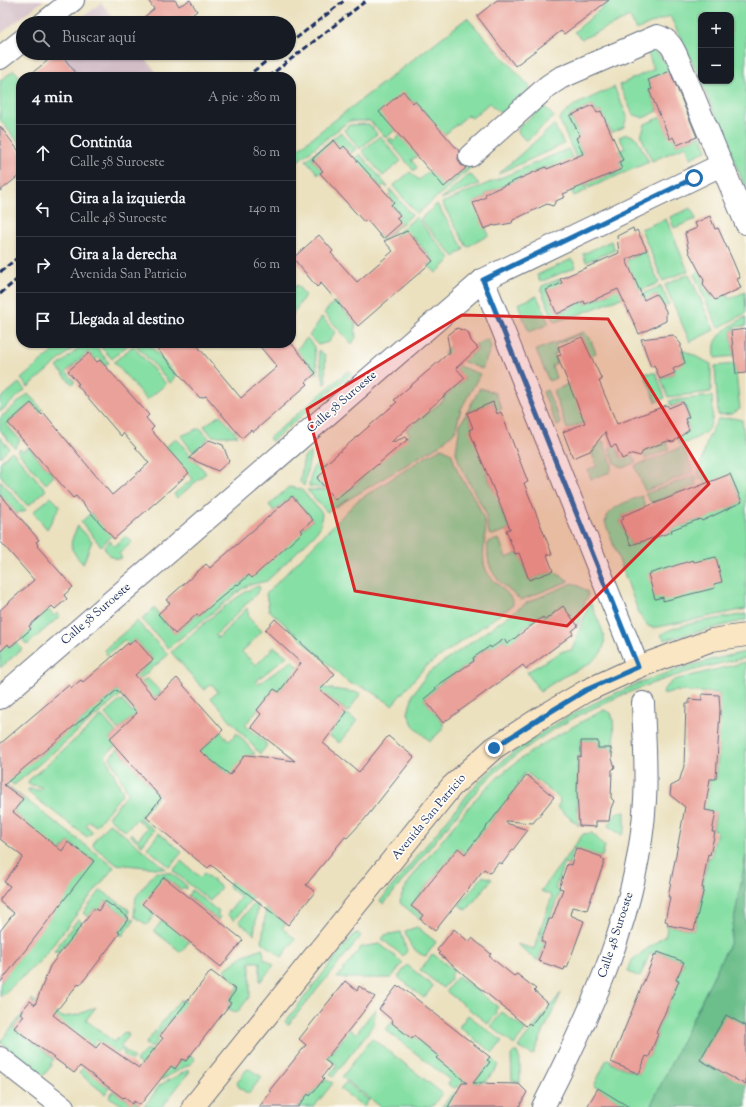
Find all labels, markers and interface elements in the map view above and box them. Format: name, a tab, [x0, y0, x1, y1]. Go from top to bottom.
map controls	[698, 12, 734, 84]
button: +	[698, 12, 734, 48]
search box	[16, 16, 296, 60]
icon: search	[30, 27, 52, 49]
text: Buscar aquí	[62, 28, 136, 49]
button: −	[698, 48, 734, 84]
text: 4 min	[32, 86, 73, 110]
text: A pie · 280 m	[208, 89, 280, 107]
text: Continúa	[70, 133, 132, 154]
icon: ahead	[32, 142, 54, 164]
text: 80 m	[253, 144, 280, 162]
text: Calle 58 Suroeste	[70, 154, 165, 172]
route start	[685, 169, 703, 187]
text: Gira a la izquierda	[70, 189, 186, 210]
icon: left	[32, 198, 54, 220]
text: 140 m	[249, 200, 280, 218]
text: Calle 48 Suroeste	[70, 210, 167, 228]
text: Gira a la derecha	[70, 245, 177, 266]
icon: right	[32, 254, 54, 276]
text: 60 m	[253, 256, 280, 274]
text: Avenida San Patricio	[70, 266, 187, 284]
icon: arrive	[32, 310, 54, 332]
text: Llegada al destino	[70, 310, 185, 331]
street label: Calle 58 Suroeste	[303, 366, 381, 438]
street label: Calle 58 Suroeste	[57, 578, 135, 650]
route end	[485, 739, 503, 757]
street label: Avenida San Patricio	[388, 770, 471, 864]
street label: Calle 48 Suroeste	[594, 889, 639, 980]

